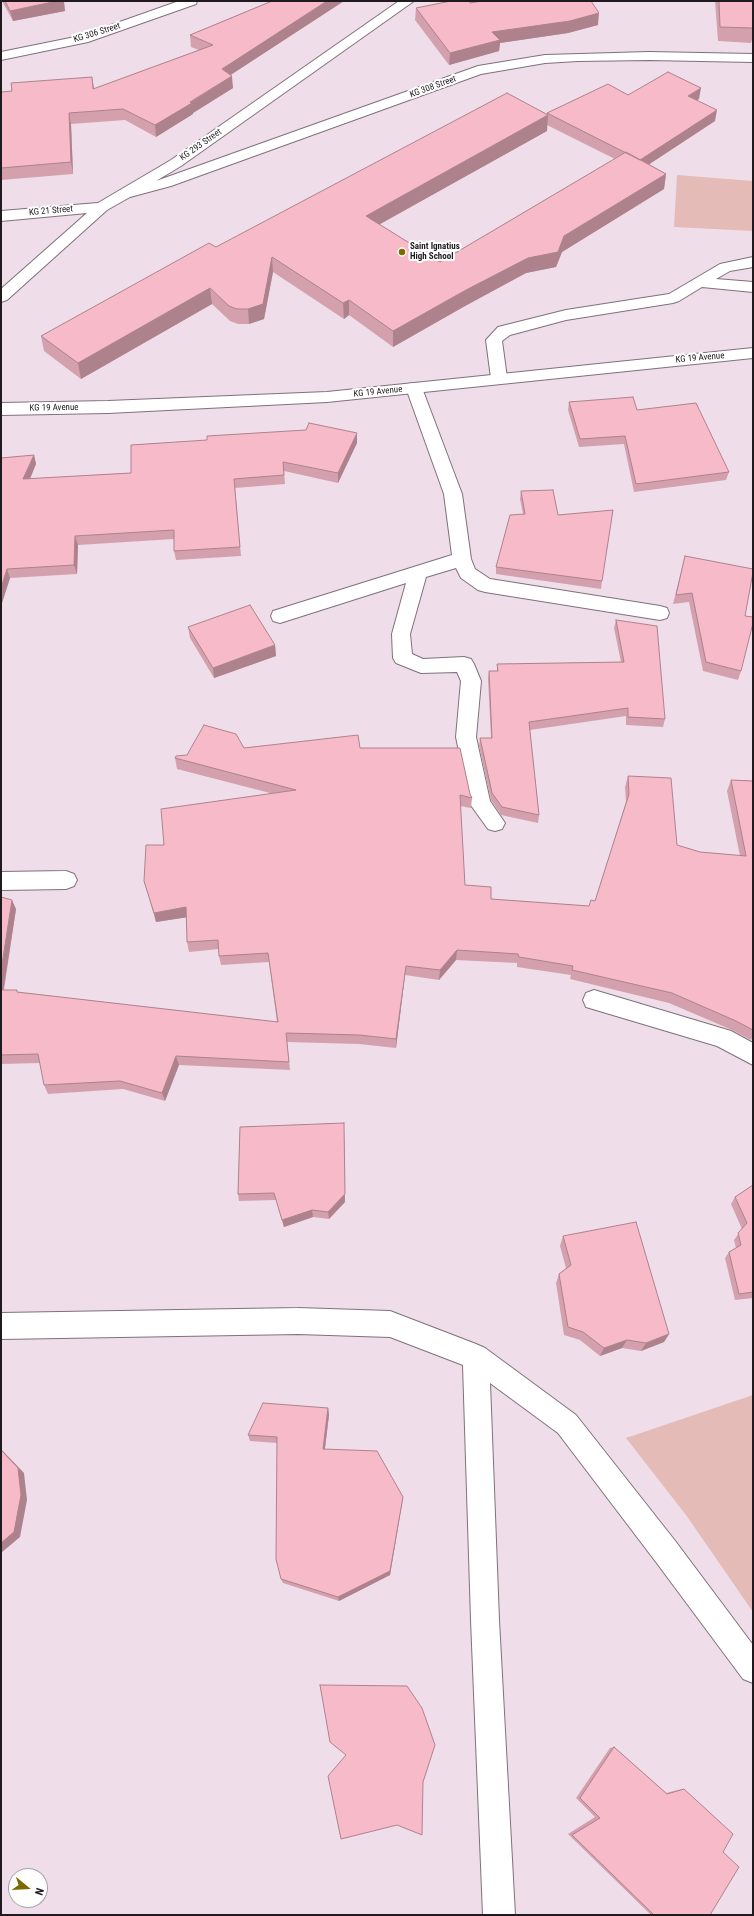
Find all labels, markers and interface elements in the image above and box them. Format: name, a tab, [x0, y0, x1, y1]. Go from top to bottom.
street label: KG 306 Street	[72, 21, 122, 45]
street label: KG 308 Street	[408, 74, 458, 100]
street label: KG 293 Street	[178, 127, 224, 163]
street label: KG 21 Street	[29, 204, 73, 218]
place label: Saint Ignatius High School	[410, 242, 460, 263]
marker: Saint Ignatius High School	[397, 247, 407, 257]
street label: KG 19 Avenue	[675, 350, 725, 366]
street label: KG 19 Avenue	[353, 384, 403, 400]
street label: KG 19 Avenue	[29, 402, 79, 414]
north arrow	[8, 1868, 48, 1908]
text: N	[32, 1886, 46, 1897]

